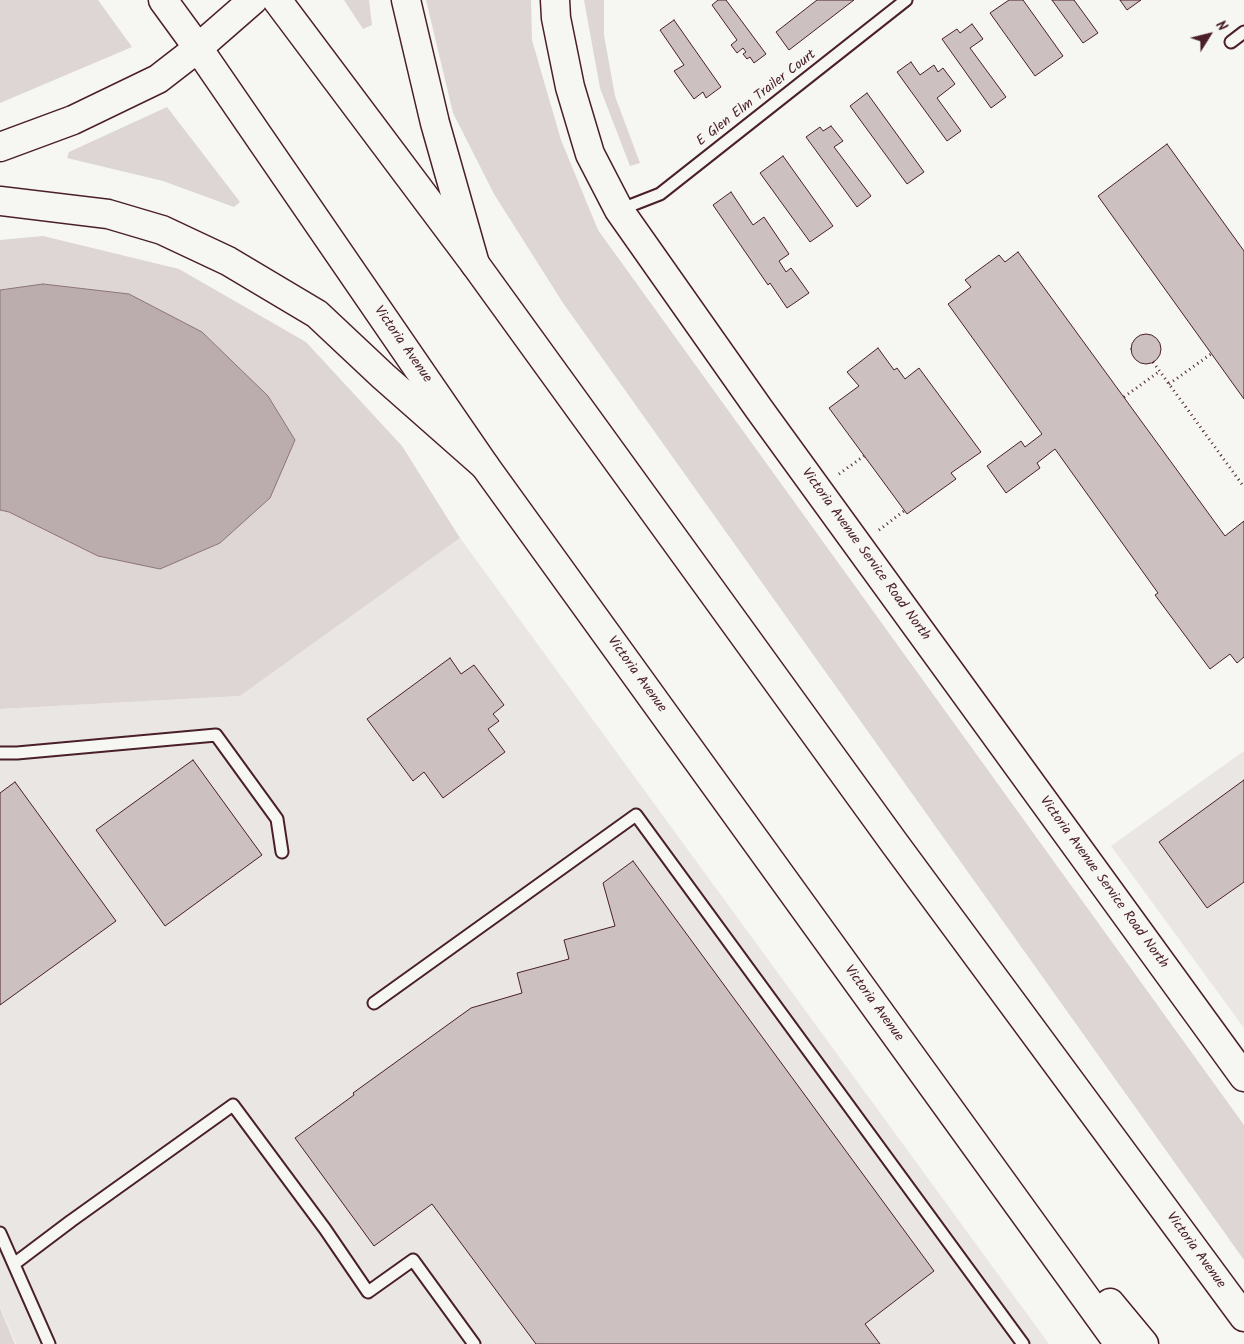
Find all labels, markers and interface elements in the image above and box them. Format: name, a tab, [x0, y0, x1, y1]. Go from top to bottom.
north arrow	[1184, 10, 1234, 60]
text: N	[1210, 16, 1233, 36]
street label: E Glen Elm Trailer Court	[694, 47, 820, 151]
street label: Victoria Avenue	[369, 303, 435, 387]
street label: Victoria Avenue Service Road North	[797, 466, 933, 644]
street label: Victoria Avenue	[603, 634, 669, 716]
street label: Victoria Avenue Service Road North	[1035, 794, 1171, 972]
street label: Victoria Avenue	[840, 963, 906, 1045]
street label: Victoria Avenue	[1162, 1210, 1228, 1292]

